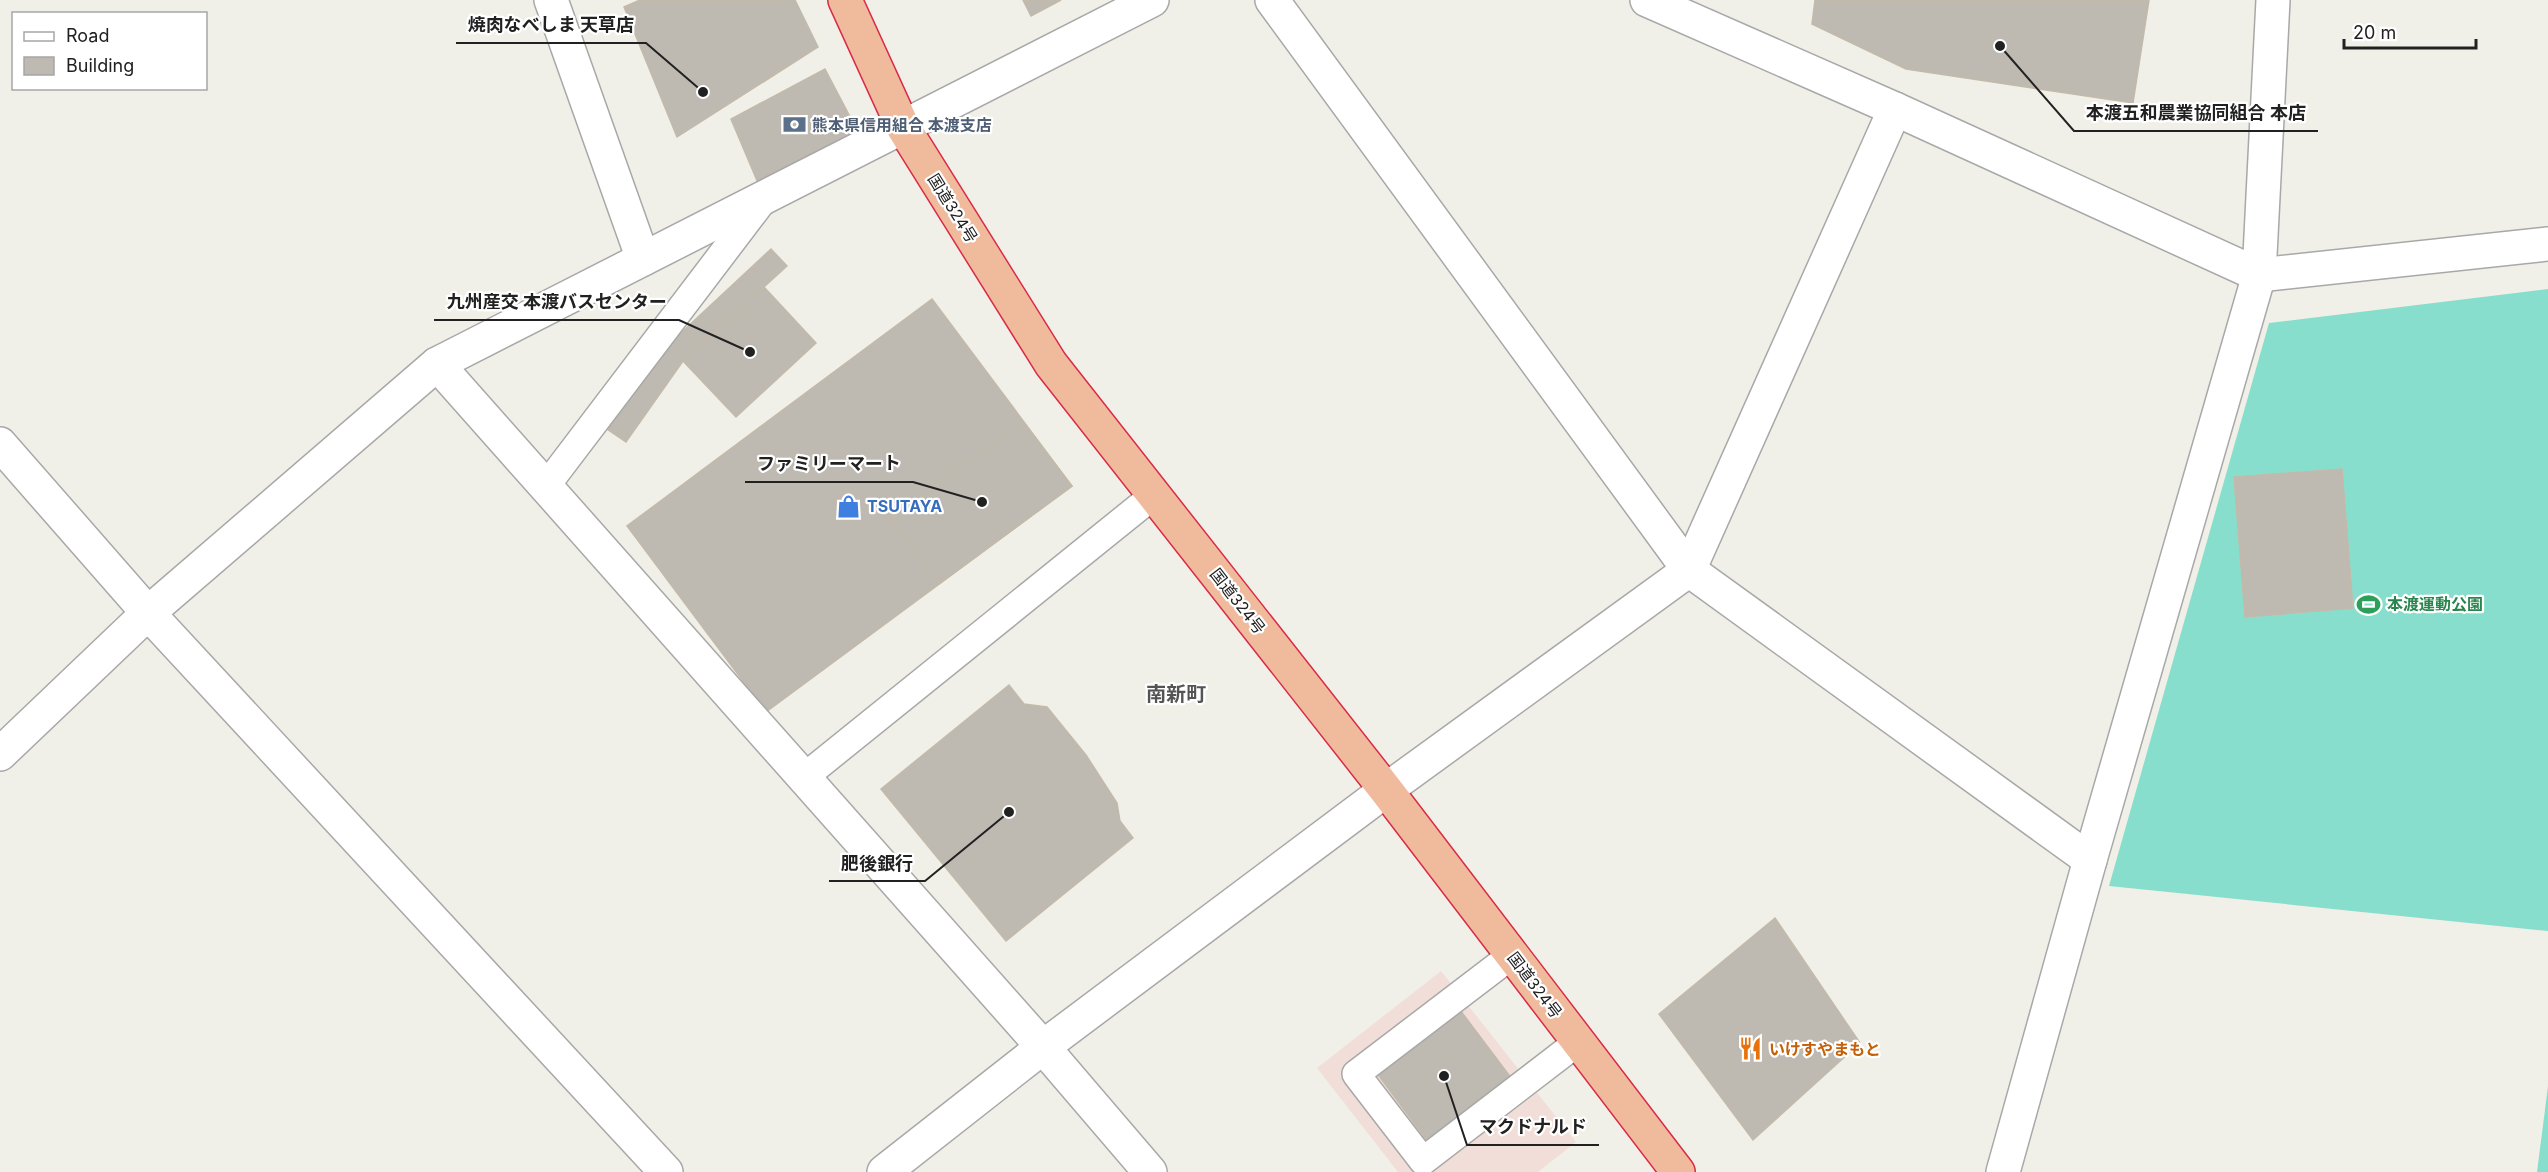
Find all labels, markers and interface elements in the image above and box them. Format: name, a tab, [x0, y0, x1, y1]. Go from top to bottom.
callout: 焼肉なべしま 天草店	[456, 7, 646, 43]
legend	[12, 12, 207, 90]
scale bar	[2344, 12, 2476, 50]
text: 焼肉なべしま 天草店	[468, 14, 634, 35]
text: 20 m	[2353, 22, 2396, 43]
text: Road	[66, 25, 109, 46]
text: Building	[66, 55, 134, 76]
callout: 本渡五和農業協同組合 本店	[2074, 95, 2318, 131]
text: 本渡五和農業協同組合 本店	[2086, 102, 2306, 123]
bank icon: 熊本県信用組合 本渡支店	[781, 112, 807, 138]
place label: 熊本県信用組合 本渡支店	[812, 115, 992, 135]
street label: 国道324号	[924, 170, 982, 246]
callout: 九州産交 本渡バスセンター	[434, 284, 679, 320]
text: 九州産交 本渡バスセンター	[447, 291, 667, 312]
callout: ファミリーマート	[745, 446, 913, 482]
text: ファミリーマート	[757, 453, 901, 474]
shop icon: TSUTAYA	[836, 493, 862, 519]
place label: TSUTAYA	[867, 496, 942, 516]
street label: 国道324号	[1206, 564, 1270, 638]
sports icon: 本渡運動公園	[2356, 591, 2382, 617]
place label: 本渡運動公園	[2387, 594, 2483, 614]
district label: 南新町	[1146, 682, 1206, 706]
callout: 肥後銀行	[829, 845, 925, 881]
text: 肥後銀行	[841, 853, 913, 874]
street label: 国道324号	[1504, 948, 1566, 1022]
restaurant icon: いけすやまもと	[1738, 1036, 1764, 1062]
place label: いけすやまもと	[1769, 1039, 1881, 1059]
callout: マクドナルド	[1467, 1109, 1599, 1145]
text: マクドナルド	[1479, 1116, 1587, 1137]

